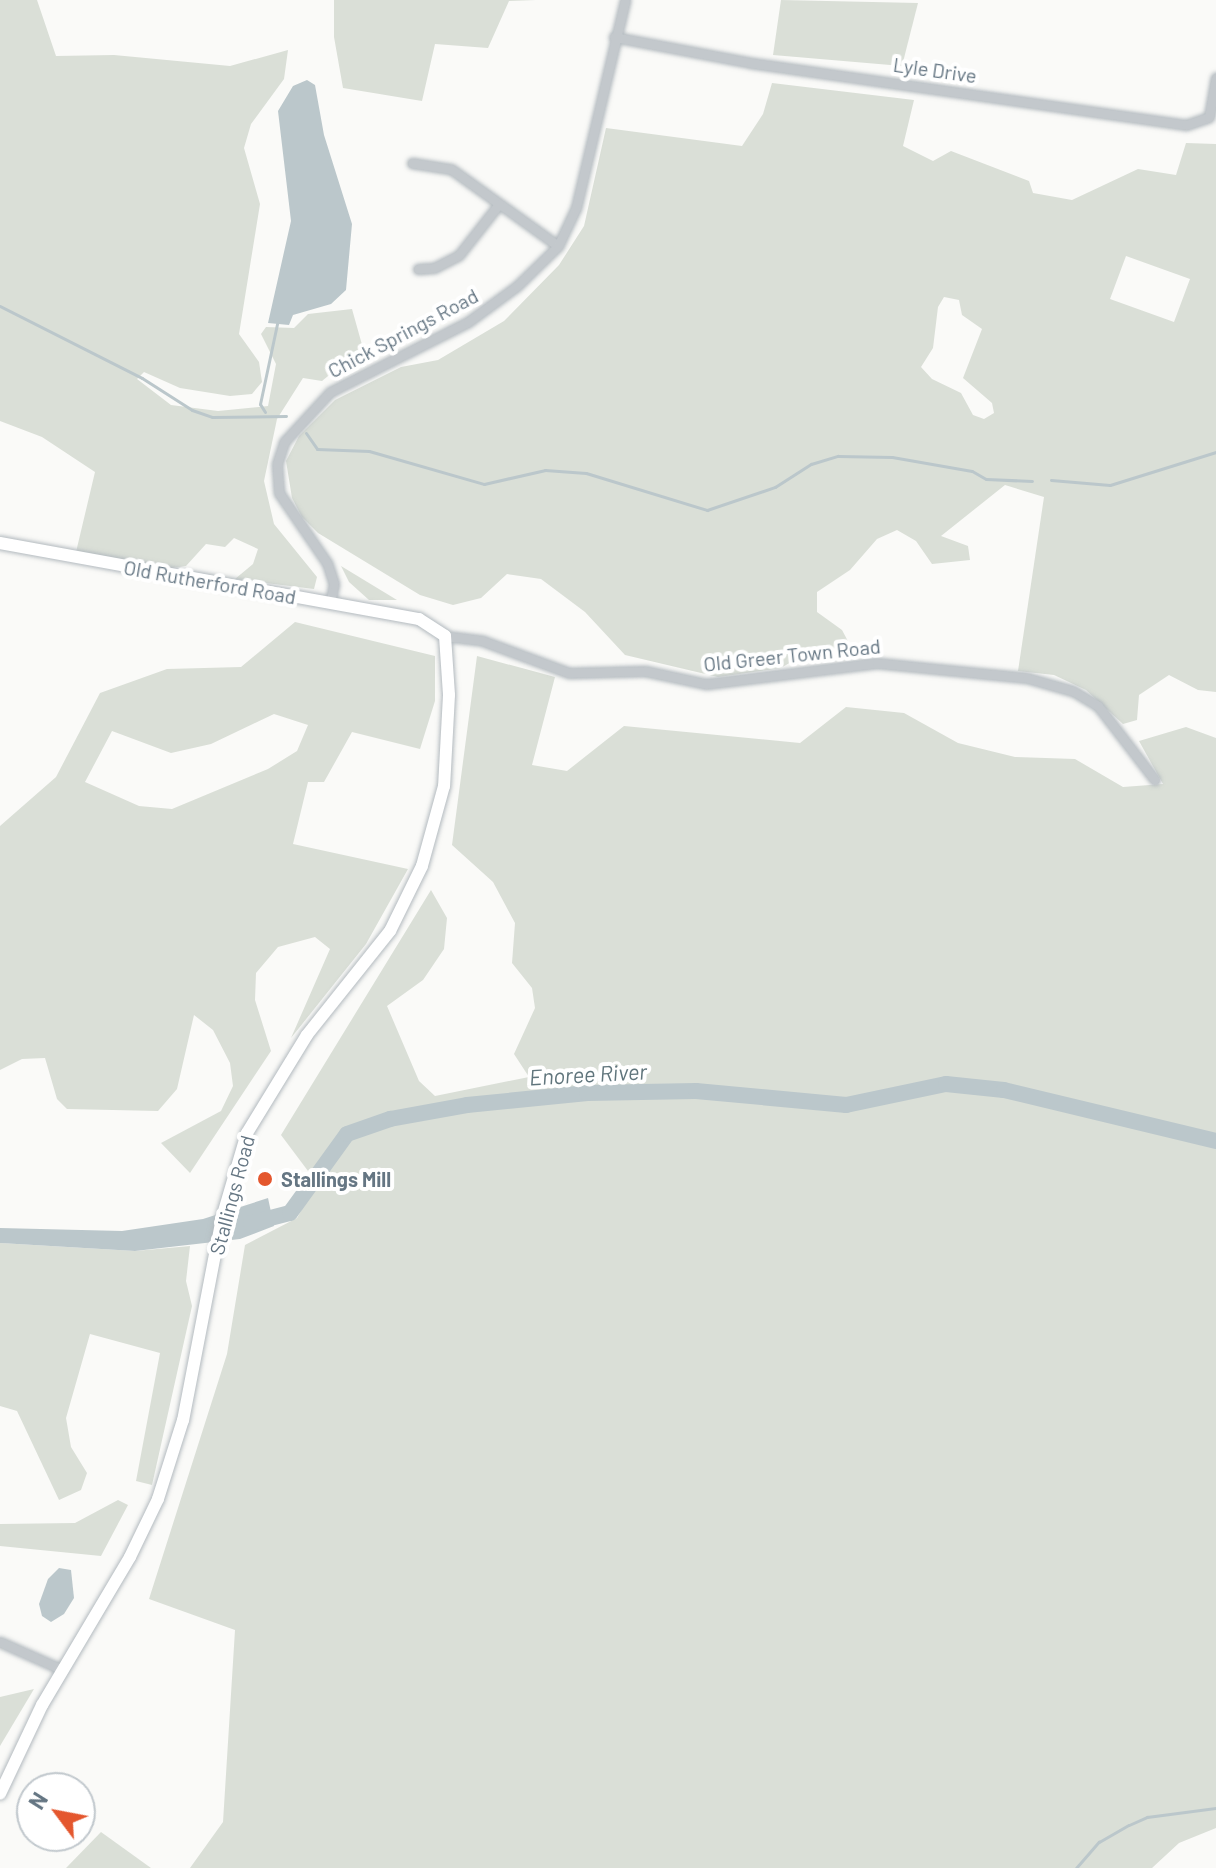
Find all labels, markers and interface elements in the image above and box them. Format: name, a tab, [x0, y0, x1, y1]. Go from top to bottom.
street label: Lyle Drive	[892, 52, 978, 88]
street label: Chick Springs Road	[324, 283, 482, 383]
street label: Old Rutherford Road	[122, 555, 298, 609]
street label: Old Greer Town Road	[702, 634, 882, 676]
water label: Enoree River	[528, 1058, 648, 1090]
street label: Stallings Road	[205, 1133, 259, 1257]
place label: Stallings Mill	[281, 1167, 391, 1191]
marker: Stallings Mill	[256, 1170, 274, 1188]
north arrow	[16, 1772, 96, 1852]
text: N	[22, 1787, 52, 1813]

